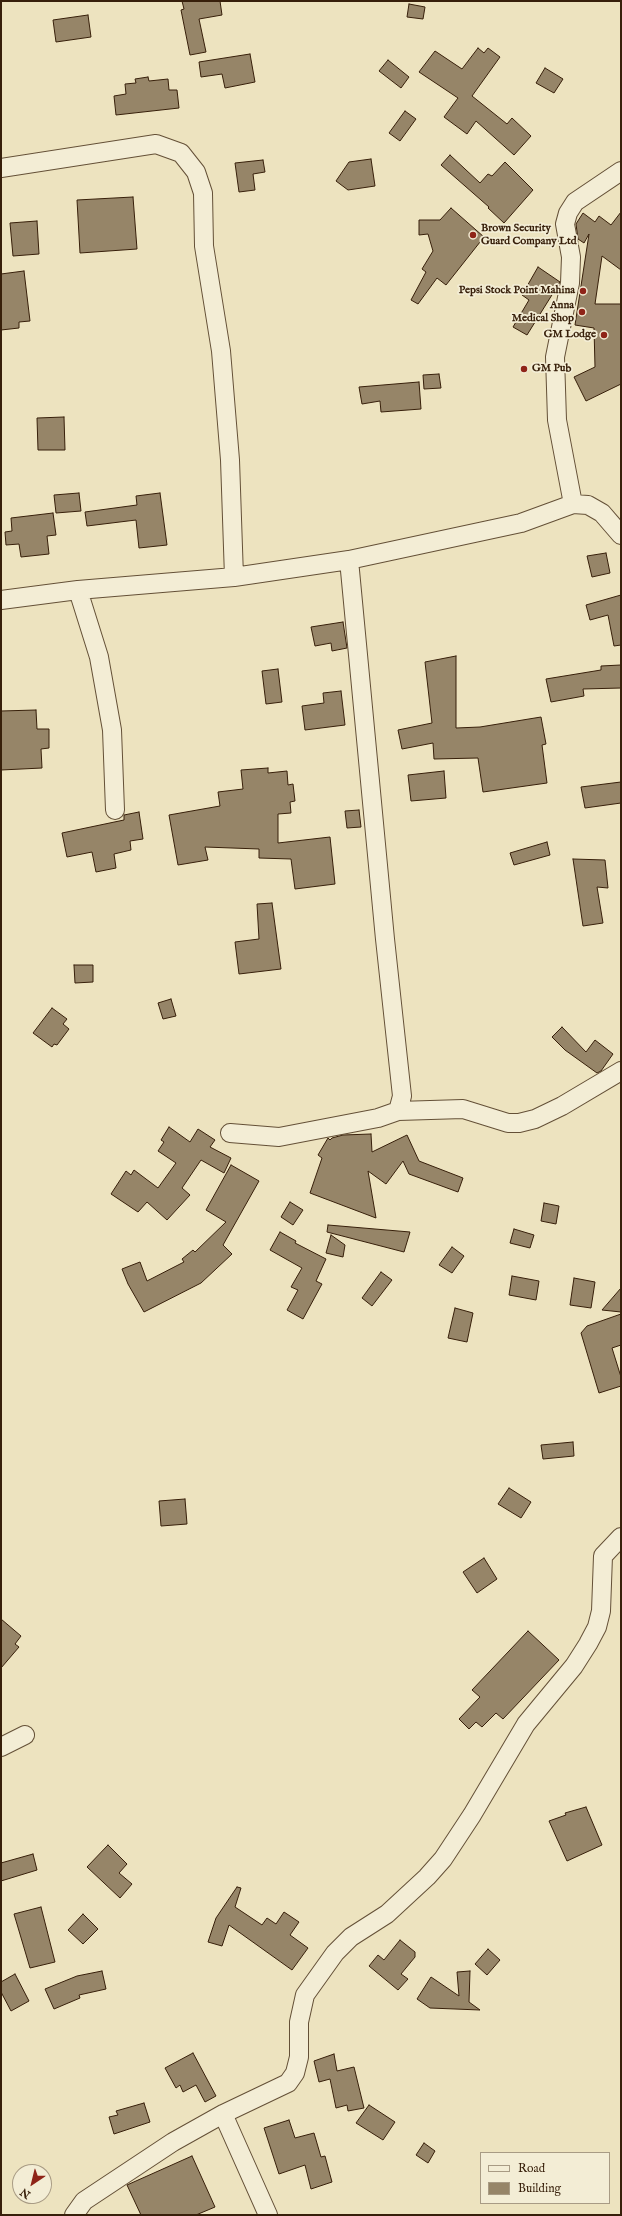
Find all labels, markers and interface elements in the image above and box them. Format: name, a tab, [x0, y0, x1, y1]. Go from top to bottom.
place label: Brown Security Guard Company Ltd	[481, 222, 577, 248]
marker: Brown Security Guard Company Ltd	[468, 230, 478, 240]
place label: Pepsi Stock Point Mahina	[459, 284, 575, 298]
marker: Pepsi Stock Point Mahina	[578, 286, 588, 296]
place label: Anna Medical Shop	[512, 299, 574, 325]
marker: Anna Medical Shop	[577, 307, 587, 317]
place label: GM Lodge	[544, 328, 596, 342]
marker: GM Lodge	[599, 330, 609, 340]
place label: GM Pub	[532, 362, 571, 376]
marker: GM Pub	[519, 364, 529, 374]
legend	[480, 2152, 610, 2204]
text: Road	[518, 2161, 545, 2176]
north arrow	[12, 2164, 52, 2204]
text: Building	[518, 2181, 561, 2196]
text: N	[18, 2185, 34, 2201]

